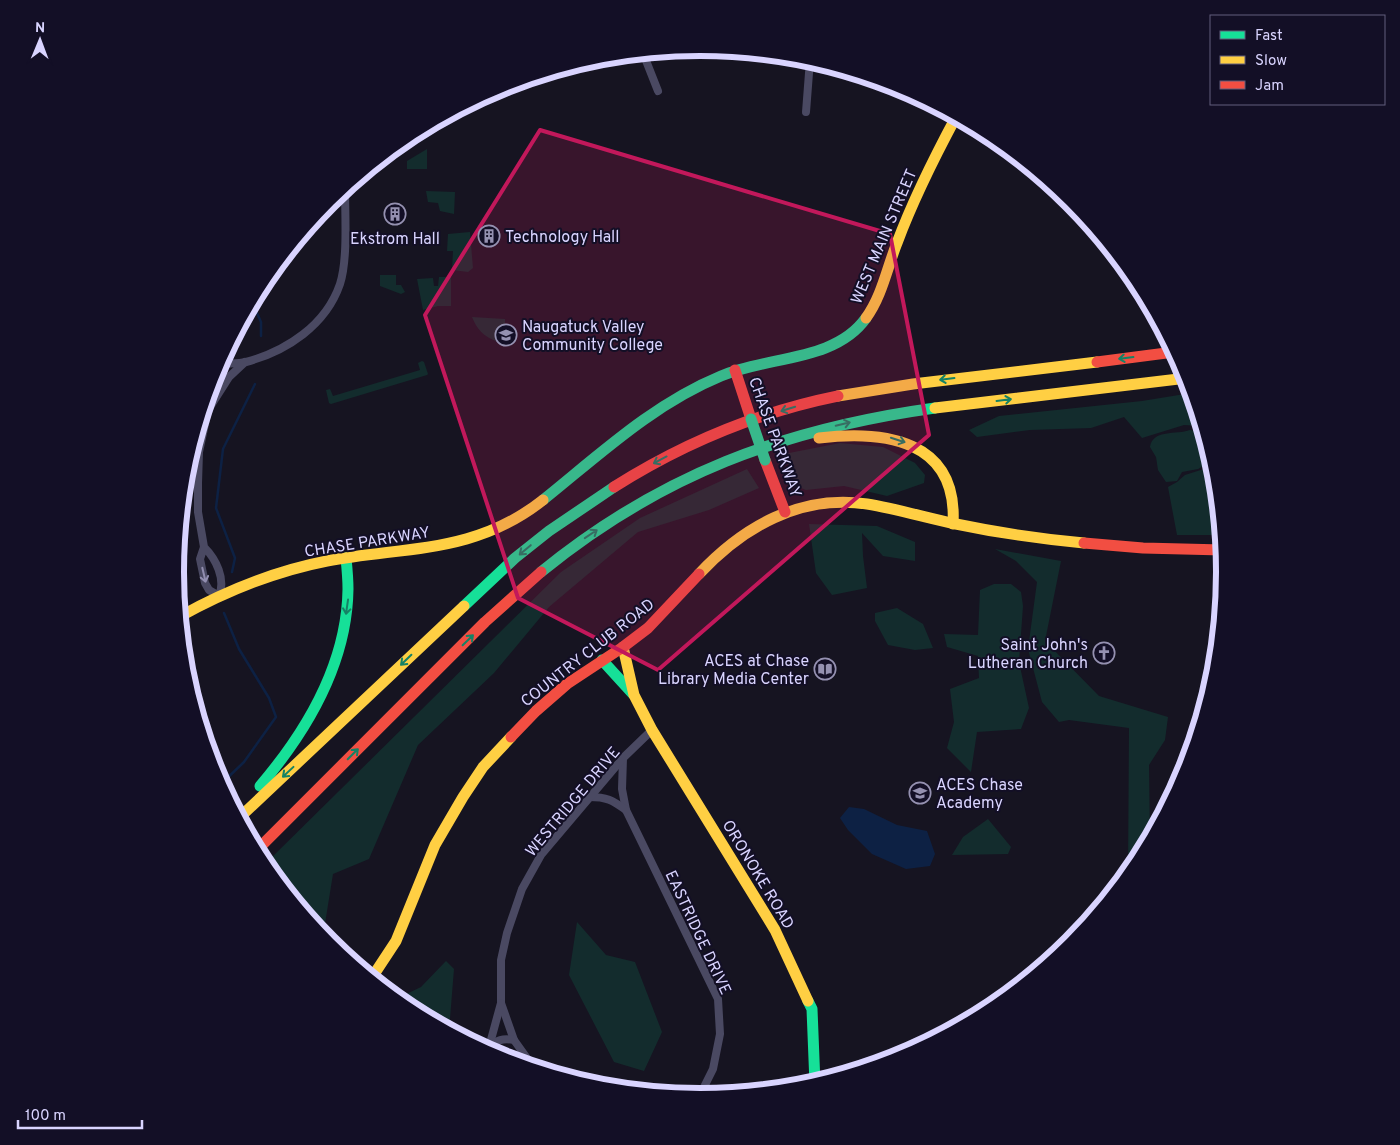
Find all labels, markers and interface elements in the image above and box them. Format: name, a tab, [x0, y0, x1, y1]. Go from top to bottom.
north arrow	[15, 15, 65, 65]
legend	[1210, 15, 1385, 105]
text: N	[35, 20, 45, 37]
text: Fast	[1255, 27, 1283, 46]
text: Slow	[1255, 52, 1287, 71]
text: Jam	[1255, 77, 1284, 96]
street label: WEST MAIN STREET	[847, 166, 922, 307]
building icon: Ekstrom Hall	[383, 202, 407, 226]
building icon: Technology Hall	[477, 224, 501, 248]
place label: Technology Hall	[505, 228, 619, 248]
place label: Ekstrom Hall	[350, 230, 440, 250]
place label: Naugatuck Valley Community College	[522, 318, 663, 356]
school or university icon: Naugatuck Valley Community College	[494, 323, 518, 347]
one-way arrow	[1118, 353, 1134, 363]
one-way arrow	[940, 374, 956, 384]
street label: CHASE PARKWAY	[743, 375, 805, 501]
one-way arrow	[995, 395, 1011, 405]
one-way arrow	[780, 404, 796, 414]
one-way arrow	[834, 419, 850, 428]
one-way arrow	[890, 436, 905, 445]
one-way arrow	[653, 455, 668, 465]
street label: CHASE PARKWAY	[303, 523, 432, 563]
one-way arrow	[584, 529, 598, 539]
one-way arrow	[519, 544, 532, 555]
one-way arrow	[200, 566, 209, 582]
street label: COUNTRY CLUB ROAD	[517, 595, 659, 712]
one-way arrow	[341, 598, 351, 614]
one-way arrow	[462, 634, 474, 646]
place label: Saint John's Lutheran Church	[968, 636, 1088, 674]
church icon: Saint John's Lutheran Church	[1092, 641, 1116, 665]
place label: ACES at Chase Library Media Center	[658, 652, 809, 690]
one-way arrow	[400, 654, 412, 666]
library icon: ACES at Chase Library Media Center	[813, 657, 837, 681]
street label: WESTRIDGE DRIVE	[522, 743, 625, 861]
one-way arrow	[346, 749, 358, 761]
one-way arrow	[282, 766, 294, 778]
place label: ACES Chase Academy	[936, 776, 1023, 814]
school or university icon: ACES Chase Academy	[908, 781, 932, 805]
street label: ORONOKE ROAD	[717, 817, 798, 933]
street label: EASTRIDGE DRIVE	[660, 868, 735, 998]
scale bar	[18, 1098, 141, 1130]
text: 100 m	[25, 1107, 66, 1126]

